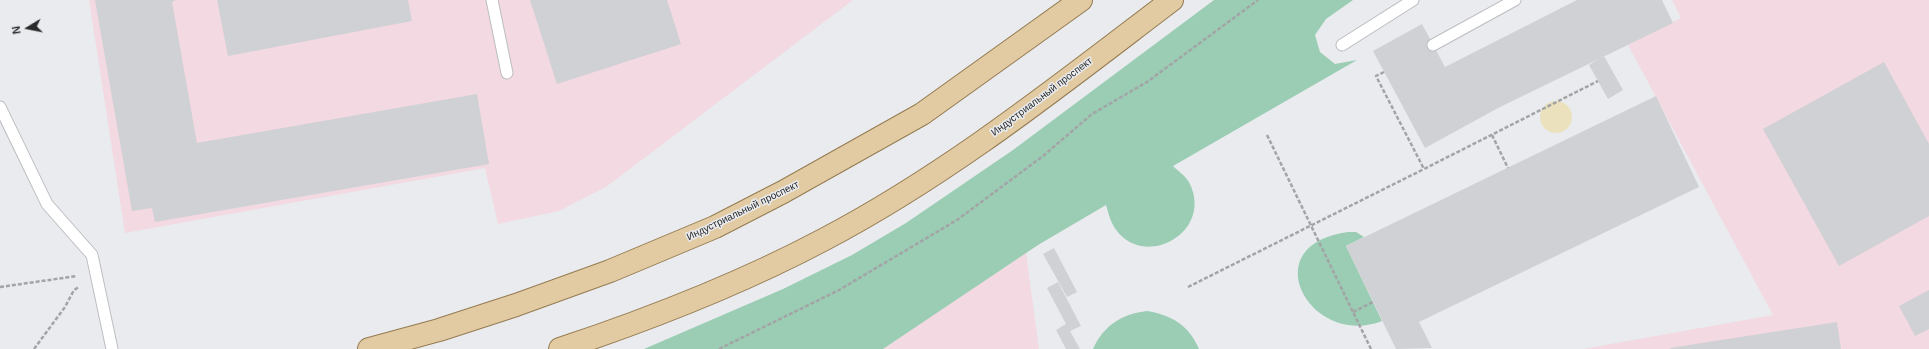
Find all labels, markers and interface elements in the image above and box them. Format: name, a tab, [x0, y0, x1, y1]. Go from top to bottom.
north arrow	[8, 8, 48, 48]
text: N	[10, 25, 23, 35]
street label: Индустриальный проспект	[989, 55, 1095, 139]
street label: Индустриальный проспект	[685, 179, 801, 243]

